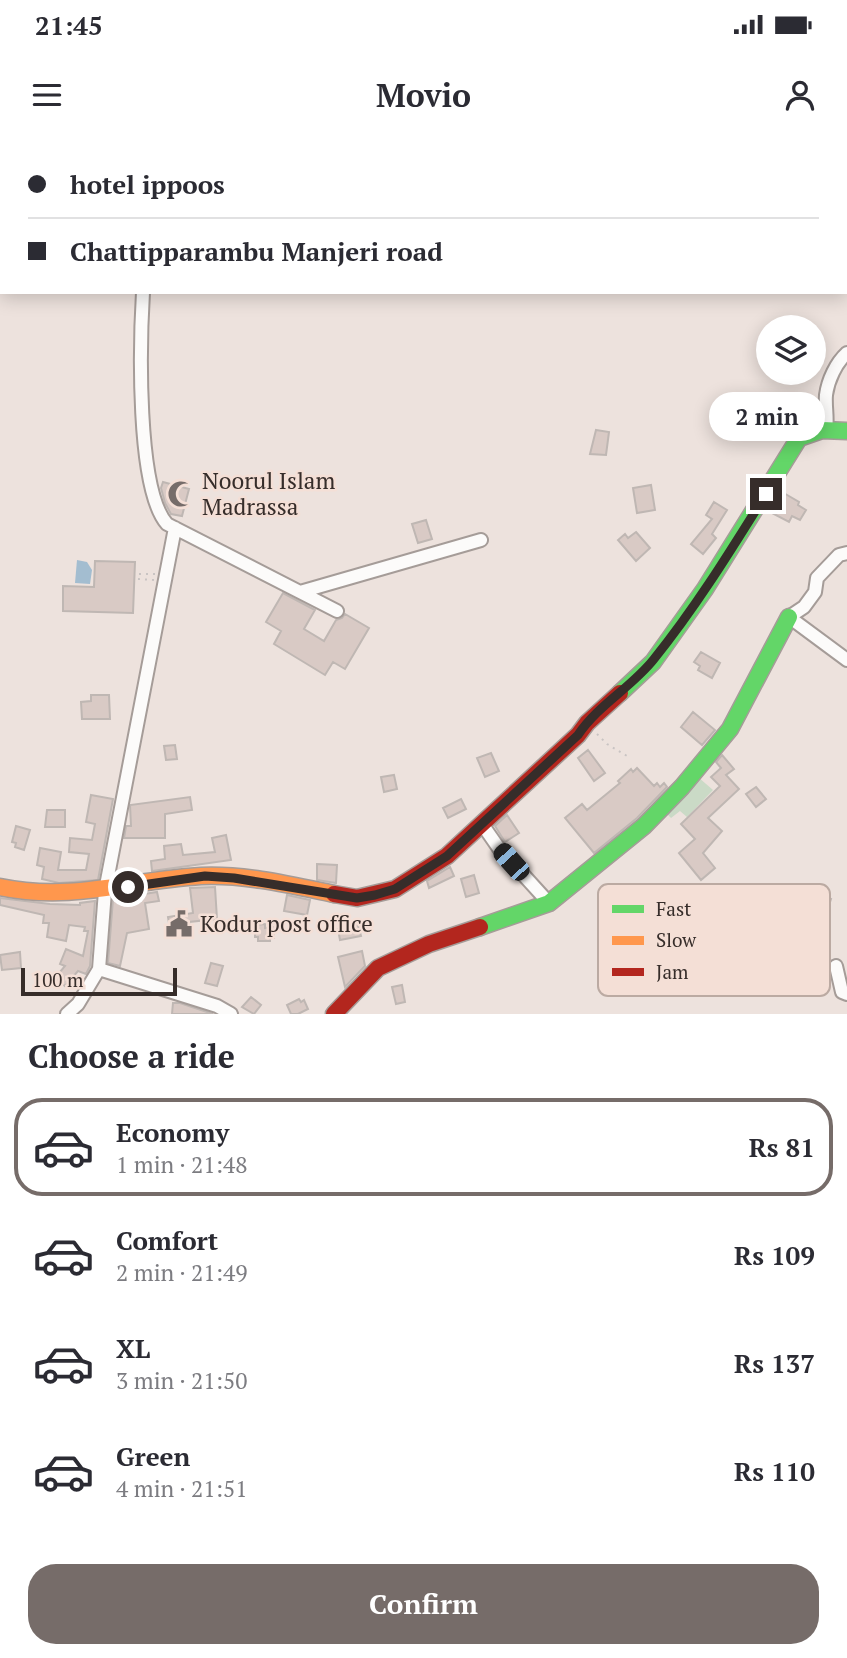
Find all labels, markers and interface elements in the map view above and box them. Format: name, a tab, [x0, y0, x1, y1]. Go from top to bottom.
text: 21:45	[35, 8, 103, 42]
text: Movio	[376, 74, 471, 116]
icon: menu	[28, 76, 66, 114]
icon: person	[781, 76, 819, 114]
text: hotel ippoos	[70, 167, 225, 201]
text: Chattipparambu Manjeri road	[70, 234, 443, 268]
map controls	[756, 315, 826, 385]
button: layers	[756, 315, 826, 385]
callout: 2 min	[708, 392, 824, 442]
text: 2 min	[736, 401, 798, 432]
place label: Noorul Islam Madrassa	[202, 465, 335, 522]
route end	[750, 478, 782, 510]
mosque icon: Noorul Islam Madrassa	[166, 479, 196, 509]
car	[490, 839, 533, 885]
route start	[112, 871, 144, 903]
legend	[598, 884, 830, 996]
text: Fast	[656, 896, 691, 921]
place label: Kodur post office	[200, 908, 373, 939]
public building icon: Kodur post office	[164, 909, 194, 939]
text: Slow	[656, 927, 697, 952]
text: Jam	[656, 959, 689, 984]
scale bar	[21, 965, 177, 997]
text: 100 m	[32, 967, 83, 992]
text: Choose a ride	[28, 1035, 235, 1077]
text: Economy	[116, 1115, 229, 1149]
icon: car	[32, 1116, 95, 1179]
text: Rs 81	[749, 1130, 815, 1164]
text: 1 min · 21:48	[116, 1149, 248, 1180]
text: Comfort	[116, 1223, 218, 1257]
icon: car	[32, 1224, 95, 1287]
text: Rs 109	[734, 1238, 815, 1272]
text: 2 min · 21:49	[116, 1257, 248, 1288]
text: XL	[116, 1331, 150, 1365]
icon: car	[32, 1332, 95, 1395]
text: Rs 137	[734, 1346, 815, 1380]
text: 3 min · 21:50	[116, 1365, 248, 1396]
text: Green	[116, 1439, 190, 1473]
icon: car	[32, 1440, 95, 1503]
text: Rs 110	[734, 1454, 815, 1488]
text: 4 min · 21:51	[116, 1473, 248, 1504]
button: Confirm	[28, 1564, 819, 1644]

